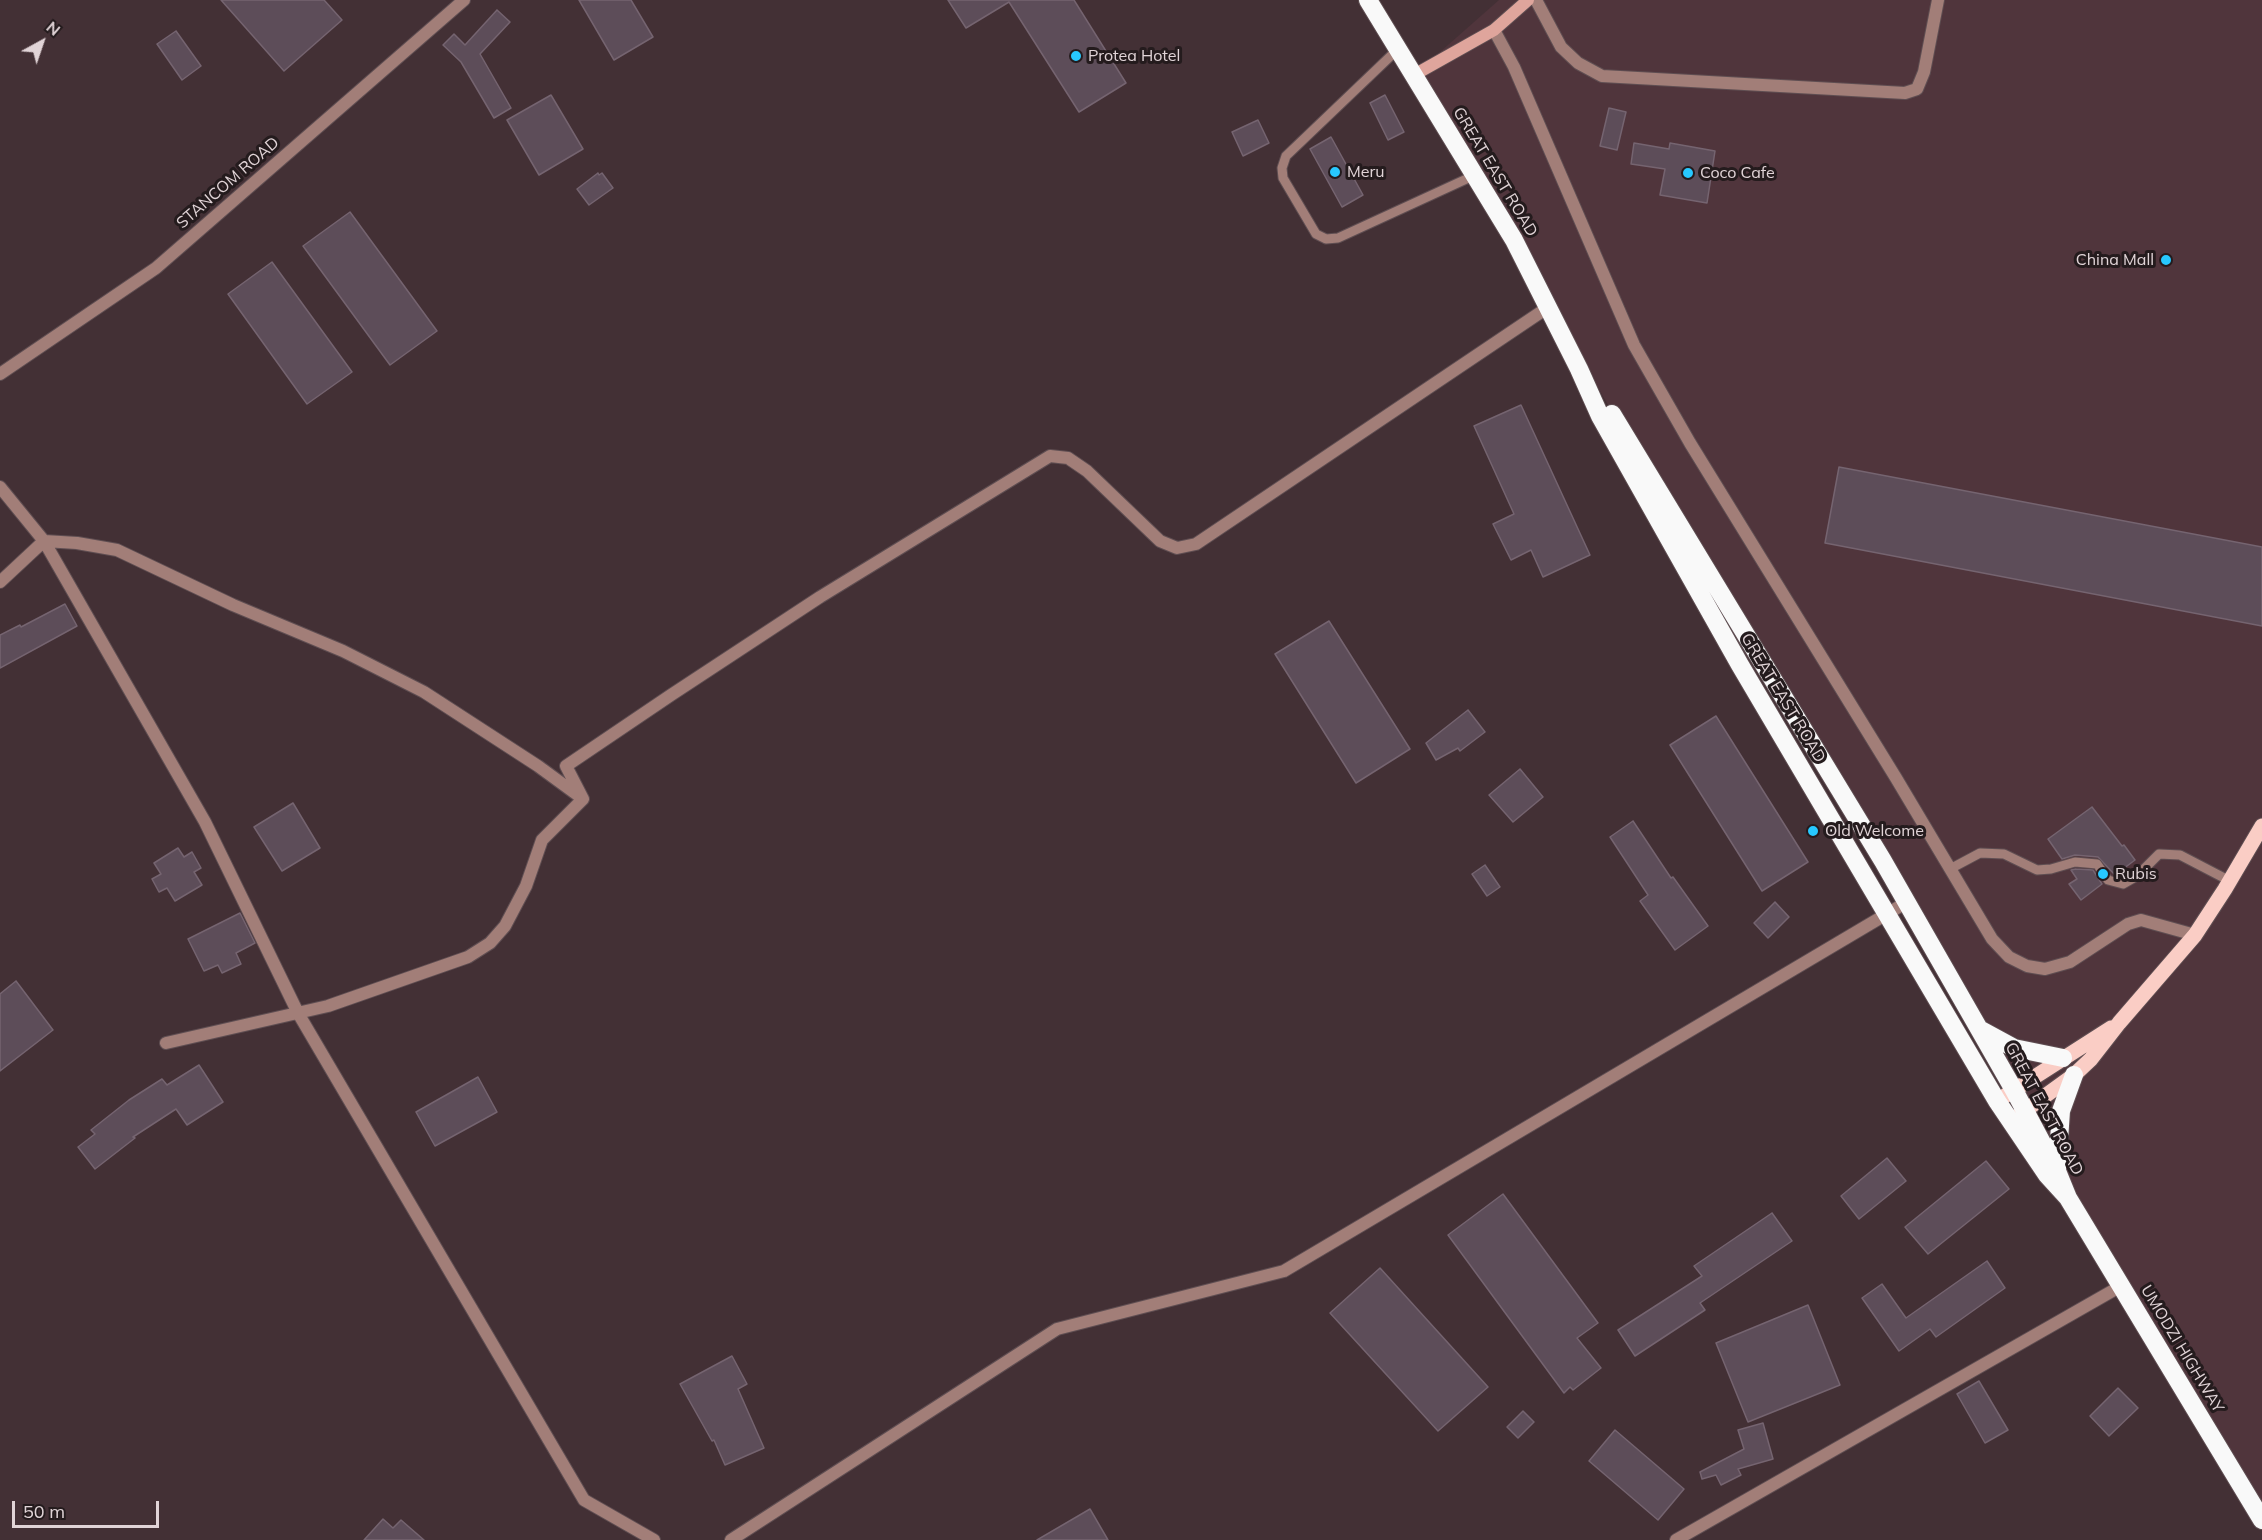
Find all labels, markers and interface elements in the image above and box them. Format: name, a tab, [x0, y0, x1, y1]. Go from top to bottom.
north arrow	[12, 12, 72, 72]
text: N	[43, 17, 65, 40]
place label: Protea Hotel	[1088, 46, 1180, 66]
marker: Protea Hotel	[1069, 49, 1083, 63]
street label: GREAT EAST ROAD	[1449, 104, 1541, 240]
street label: STANCOM ROAD	[173, 133, 283, 233]
place label: Meru	[1347, 162, 1384, 182]
place label: Coco Cafe	[1700, 163, 1775, 183]
marker: Meru	[1328, 165, 1342, 179]
marker: Coco Cafe	[1681, 166, 1695, 180]
place label: China Mall	[2076, 250, 2154, 270]
marker: China Mall	[2159, 253, 2173, 267]
street label: GREAT EAST ROAD	[1737, 630, 1829, 766]
place label: Old Welcome	[1825, 821, 1924, 841]
marker: Old Welcome	[1806, 824, 1820, 838]
place label: Rubis	[2115, 864, 2157, 884]
marker: Rubis	[2096, 867, 2110, 881]
street label: GREAT EAST ROAD	[2001, 1039, 2087, 1179]
street label: UMODZI HIGHWAY	[2136, 1282, 2228, 1416]
scale bar	[15, 1489, 162, 1527]
text: 50 m	[23, 1500, 65, 1523]

